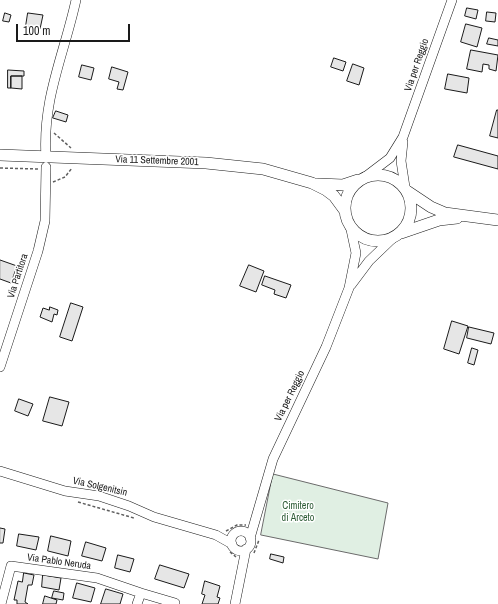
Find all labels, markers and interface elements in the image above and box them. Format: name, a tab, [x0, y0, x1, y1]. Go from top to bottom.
scale bar	[18, 16, 132, 42]
text: 100 m	[23, 23, 50, 39]
street label: Via per Reggio	[402, 37, 432, 93]
street label: Via 11 Settembre 2001	[115, 154, 199, 168]
street label: Via Partitora	[5, 252, 31, 300]
street label: Via per Reggio	[273, 369, 307, 423]
street label: Via Solgenitsin	[72, 475, 128, 499]
park label: Cimitero di Arceto	[282, 500, 314, 524]
street label: Via Pablo Neruda	[26, 552, 92, 572]

